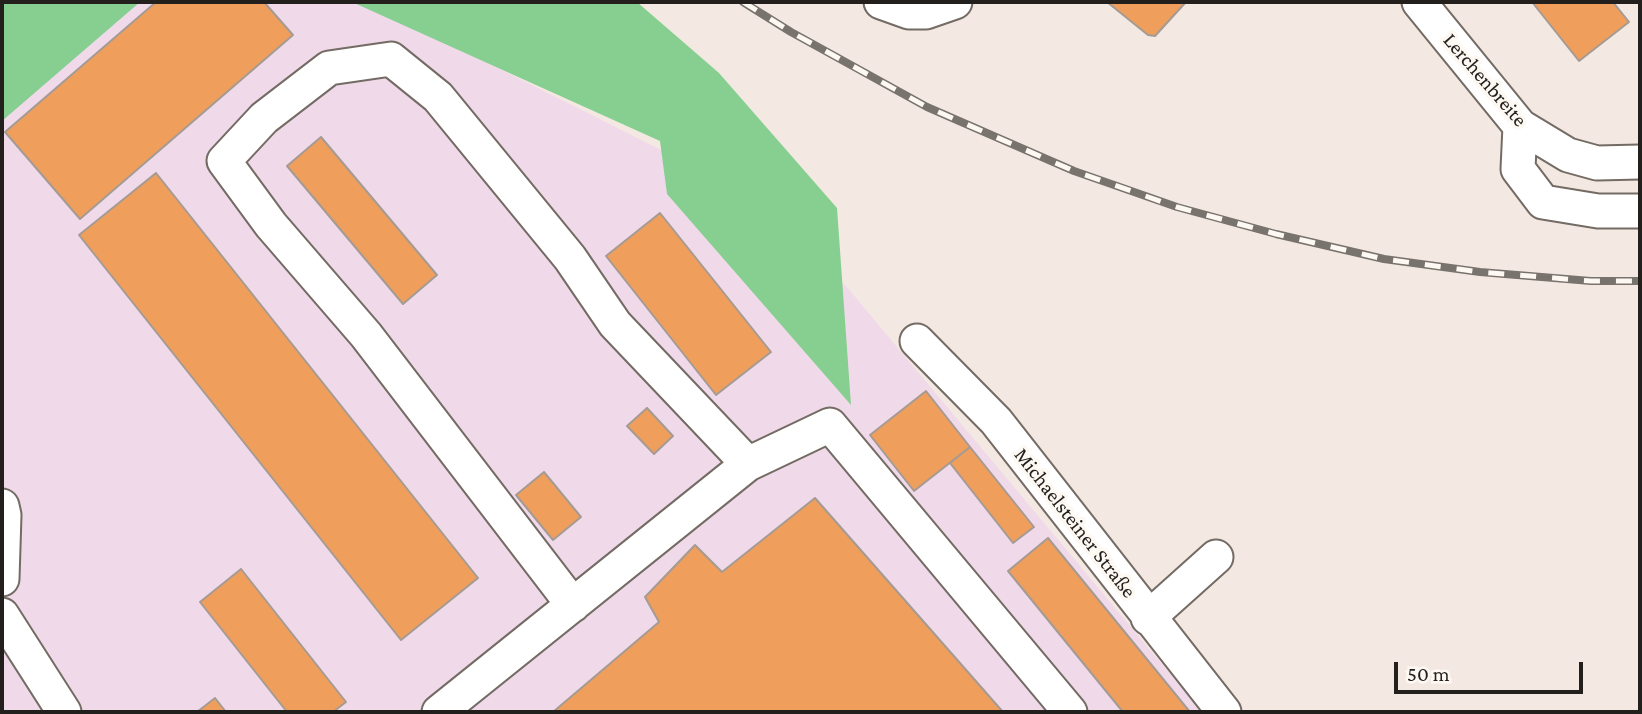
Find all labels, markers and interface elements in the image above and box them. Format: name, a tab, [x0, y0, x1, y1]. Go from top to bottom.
street label: Lerchenbreite	[1438, 28, 1532, 132]
street label: Michaelsteiner Straße	[1009, 443, 1141, 603]
scale bar	[1397, 648, 1586, 692]
text: 50 m	[1407, 662, 1450, 686]

